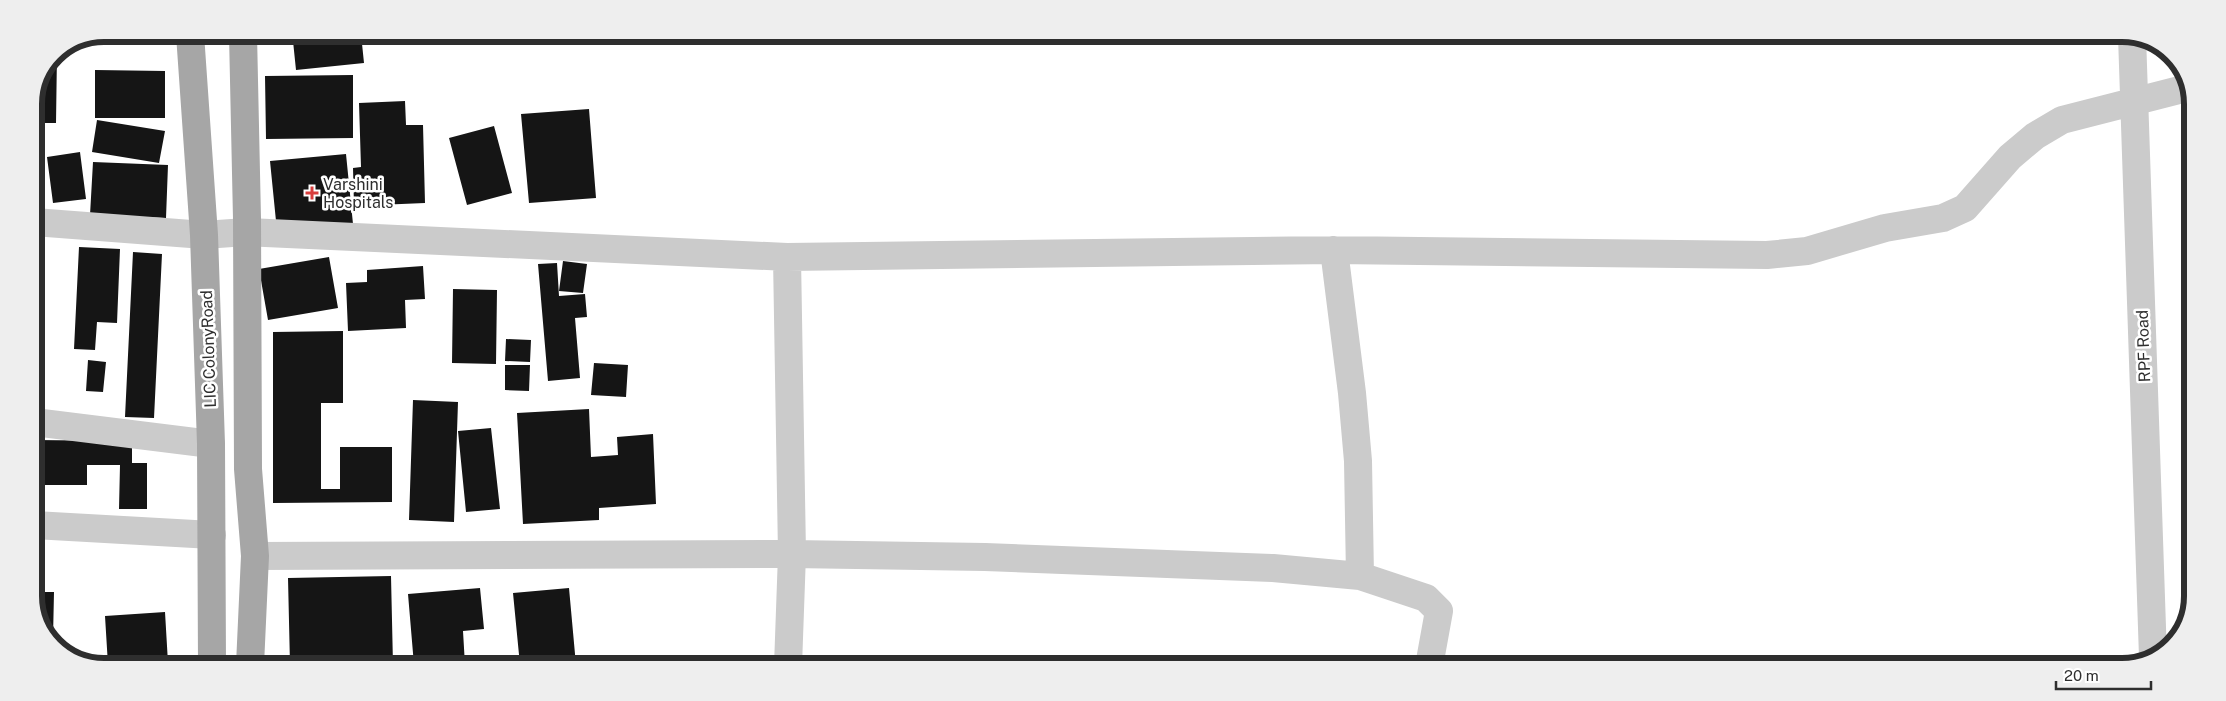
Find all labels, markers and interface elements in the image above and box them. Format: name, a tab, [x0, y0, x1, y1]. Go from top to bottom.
place label: Varshini Hospitals	[323, 175, 393, 212]
marker: Varshini Hospitals	[305, 186, 319, 200]
street label: LIC ColonyRoad	[197, 290, 220, 408]
street label: RPF Road	[2133, 310, 2154, 382]
scale bar	[2056, 658, 2151, 690]
text: 20 m	[2064, 667, 2099, 684]

